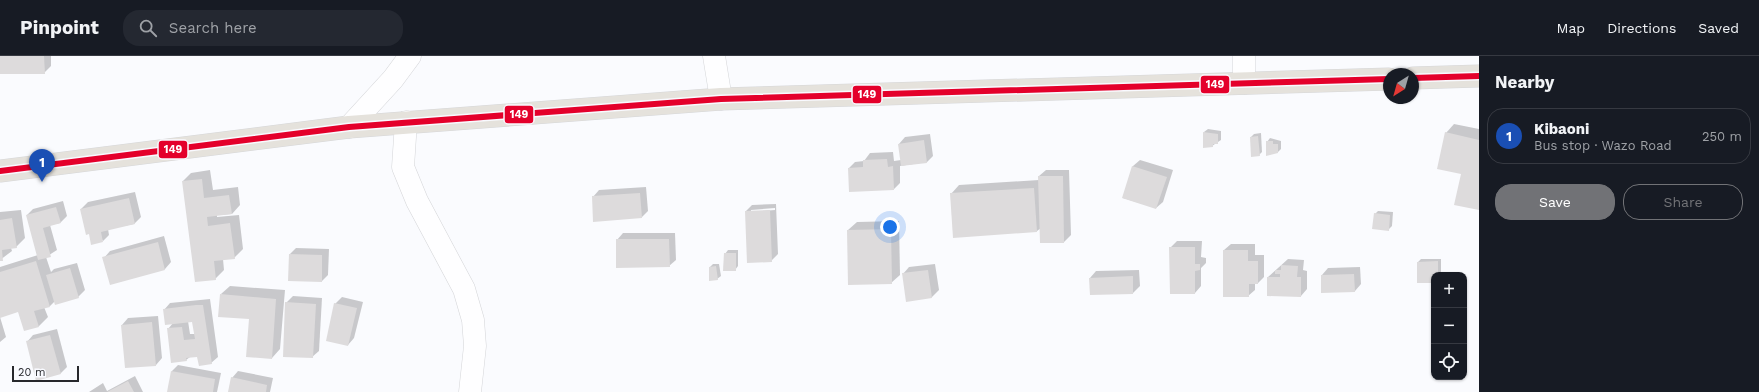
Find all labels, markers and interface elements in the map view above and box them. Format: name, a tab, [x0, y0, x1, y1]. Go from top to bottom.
search box	[123, 10, 403, 46]
text: Pinpoint	[20, 16, 99, 39]
icon: search	[137, 17, 159, 39]
text: Search here	[169, 19, 257, 37]
text: Map	[1557, 20, 1585, 36]
text: Directions	[1607, 20, 1676, 36]
text: Saved	[1698, 20, 1739, 36]
north arrow	[1383, 68, 1419, 104]
text: Nearby	[1495, 72, 1554, 92]
line badge: 149	[1200, 75, 1230, 94]
text: 149	[1206, 78, 1225, 91]
line badge: 149	[852, 85, 882, 104]
text: 149	[858, 88, 877, 101]
line badge: 149	[504, 105, 534, 124]
text: 149	[510, 108, 529, 121]
text: Kibaoni	[1534, 120, 1589, 138]
text: 1	[1506, 129, 1512, 144]
text: 250 m	[1702, 129, 1742, 144]
text: Bus stop · Wazo Road	[1534, 138, 1672, 153]
line badge: 149	[158, 140, 188, 159]
text: 149	[164, 143, 183, 156]
pin: 1	[29, 149, 55, 182]
button: Save	[1495, 184, 1615, 220]
button: Share	[1623, 184, 1743, 220]
your location	[880, 217, 900, 237]
map controls	[1431, 272, 1467, 380]
button: +	[1431, 272, 1467, 308]
button: −	[1431, 308, 1467, 344]
button: locate	[1431, 344, 1467, 380]
scale bar	[12, 364, 79, 383]
text: 20 m	[18, 366, 46, 379]

